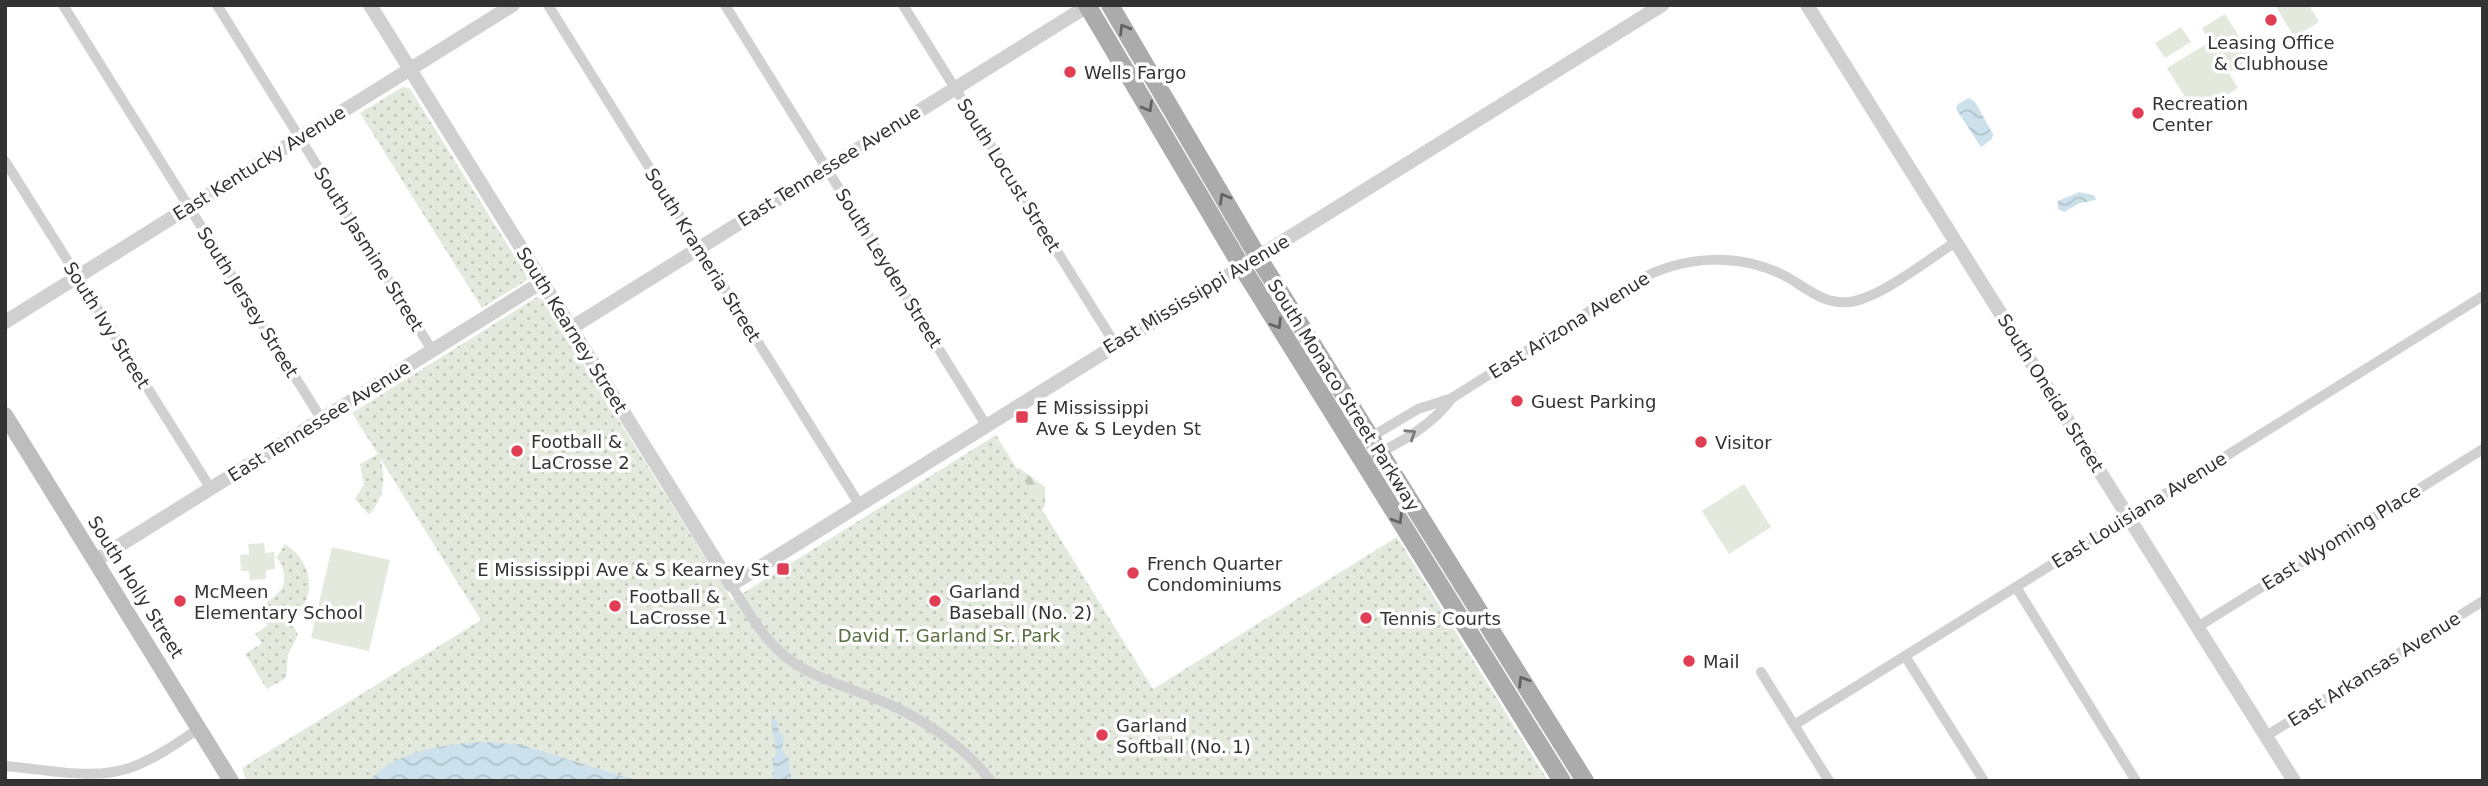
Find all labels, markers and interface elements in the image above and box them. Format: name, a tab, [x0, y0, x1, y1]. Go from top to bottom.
marker: Leasing Office & Clubhouse	[2263, 12, 2279, 28]
one-way arrow	[1120, 24, 1133, 37]
place label: Leasing Office & Clubhouse	[2207, 32, 2335, 74]
place label: Wells Fargo	[1084, 62, 1186, 83]
marker: Wells Fargo	[1062, 64, 1078, 80]
place label: Recreation Center	[2152, 93, 2248, 135]
street label: South Locust Street	[953, 94, 1065, 256]
one-way arrow	[1139, 99, 1152, 112]
street label: East Kentucky Avenue	[169, 101, 349, 225]
street label: East Tennessee Avenue	[734, 101, 924, 231]
marker: Recreation Center	[2130, 105, 2146, 121]
street label: South Jasmine Street	[310, 163, 428, 335]
street label: South Krameria Street	[641, 164, 765, 346]
street label: South Leyden Street	[831, 185, 947, 351]
one-way arrow	[1219, 193, 1232, 206]
street label: South Jersey Street	[193, 223, 303, 381]
street label: East Mississippi Avenue	[1099, 230, 1293, 358]
street label: South Kearney Street	[512, 243, 632, 417]
street label: South Ivy Street	[60, 258, 154, 392]
street label: East Arizona Avenue	[1485, 267, 1653, 383]
street label: South Monaco Street Parkway	[1264, 275, 1424, 515]
street label: South Oneida Street	[1994, 310, 2108, 476]
one-way arrow	[1269, 316, 1282, 329]
street label: East Tennessee Avenue	[224, 356, 414, 486]
place label: Guest Parking	[1531, 391, 1656, 412]
marker: Guest Parking	[1509, 393, 1525, 409]
place label: E Mississippi Ave & S Leyden St	[1036, 397, 1201, 439]
marker: E Mississippi Ave & S Leyden St	[1014, 409, 1030, 425]
one-way arrow	[1403, 429, 1416, 442]
place label: Football & LaCrosse 2	[531, 431, 630, 473]
place label: Visitor	[1715, 432, 1772, 453]
marker: Visitor	[1693, 434, 1709, 450]
marker: Football & LaCrosse 2	[509, 443, 525, 459]
street label: East Louisiana Avenue	[2048, 448, 2230, 572]
street label: East Wyoming Place	[2258, 480, 2424, 594]
one-way arrow	[1390, 511, 1403, 524]
street label: South Holly Street	[84, 512, 188, 662]
place label: French Quarter Condominiums	[1147, 553, 1283, 595]
place label: E Mississippi Ave & S Kearney St	[477, 559, 769, 580]
marker: E Mississippi Ave & S Kearney St	[775, 561, 791, 577]
marker: French Quarter Condominiums	[1125, 565, 1141, 581]
place label: McMeen Elementary School	[194, 581, 363, 623]
place label: Garland Baseball (No. 2)	[949, 581, 1092, 623]
place label: Football & LaCrosse 1	[629, 586, 728, 628]
marker: McMeen Elementary School	[172, 593, 188, 609]
marker: Garland Baseball (No. 2)	[927, 593, 943, 609]
marker: Football & LaCrosse 1	[607, 598, 623, 614]
street label: East Arkansas Avenue	[2284, 607, 2464, 731]
place label: Tennis Courts	[1379, 608, 1501, 629]
marker: Tennis Courts	[1358, 610, 1374, 626]
park label: David T. Garland Sr. Park	[838, 625, 1061, 646]
place label: Mail	[1703, 651, 1740, 672]
marker: Mail	[1681, 653, 1697, 669]
one-way arrow	[1518, 676, 1531, 689]
place label: Garland Softball (No. 1)	[1116, 715, 1251, 757]
marker: Garland Softball (No. 1)	[1094, 727, 1110, 743]

